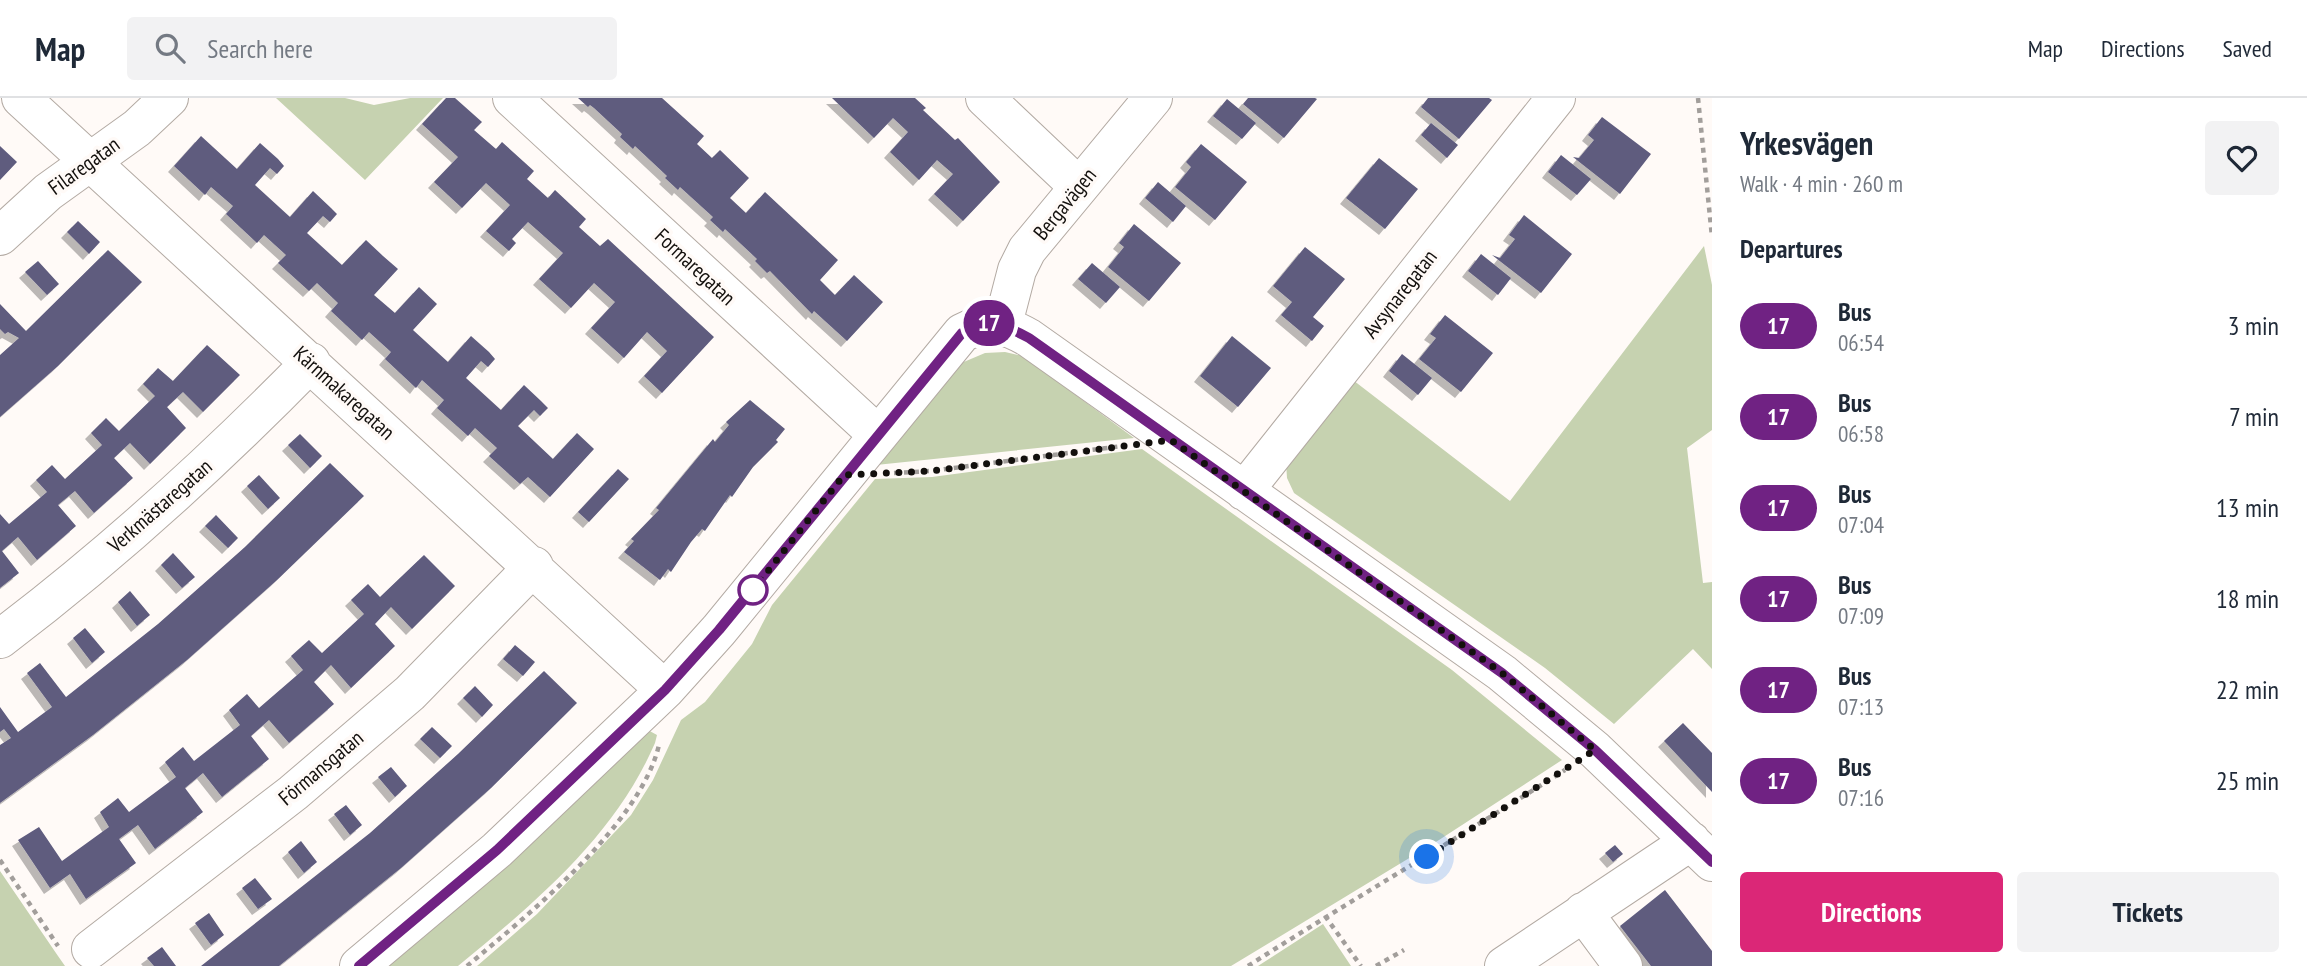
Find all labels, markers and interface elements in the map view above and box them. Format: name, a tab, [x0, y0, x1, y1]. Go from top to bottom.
search box	[127, 17, 617, 80]
text: Map	[35, 27, 85, 70]
icon: search	[151, 29, 189, 67]
text: Search here	[207, 32, 313, 65]
text: Map	[2028, 33, 2063, 64]
text: Directions	[2101, 33, 2185, 64]
text: Saved	[2223, 33, 2272, 64]
text: Yrkesvägen	[1740, 121, 1873, 164]
button: heart	[2205, 121, 2279, 195]
street label: Filaregatan	[43, 131, 125, 201]
street label: Bergavägen	[1027, 162, 1102, 245]
text: Walk · 4 min · 260 m	[1740, 169, 1903, 198]
street label: Formaregatan	[649, 222, 741, 311]
text: Departures	[1740, 232, 1843, 265]
street label: Avsynaregatan	[1357, 244, 1443, 343]
text: Bus	[1838, 295, 1871, 328]
line badge: 17	[958, 300, 1020, 346]
text: 17	[978, 307, 1000, 338]
text: 3 min	[2228, 309, 2279, 342]
text: 17	[1767, 310, 1790, 341]
text: 06:54	[1838, 328, 1884, 357]
street label: Kärnmakaregatan	[288, 340, 401, 445]
text: Bus	[1838, 386, 1871, 419]
text: 7 min	[2229, 400, 2279, 433]
text: 17	[1767, 401, 1790, 432]
text: 06:58	[1838, 419, 1884, 448]
street label: Verkmästaregatan	[101, 453, 217, 559]
text: Bus	[1838, 477, 1871, 510]
text: 13 min	[2216, 491, 2279, 524]
text: 17	[1767, 492, 1790, 523]
text: 07:04	[1838, 510, 1884, 539]
text: Bus	[1838, 568, 1871, 601]
unlabelled marker	[738, 575, 768, 605]
text: 18 min	[2216, 582, 2279, 615]
text: 17	[1767, 583, 1790, 614]
text: 07:09	[1838, 601, 1884, 630]
text: Bus	[1838, 659, 1871, 692]
text: 22 min	[2216, 673, 2279, 706]
text: 17	[1767, 674, 1790, 705]
text: 07:13	[1838, 692, 1884, 721]
street label: Förmansgatan	[273, 724, 369, 811]
text: Bus	[1838, 750, 1871, 783]
text: 25 min	[2216, 764, 2279, 797]
text: 17	[1767, 765, 1790, 796]
text: 07:16	[1838, 783, 1884, 812]
your location	[1409, 839, 1444, 874]
button: Directions	[1740, 872, 2003, 952]
button: Tickets	[2017, 872, 2279, 952]

